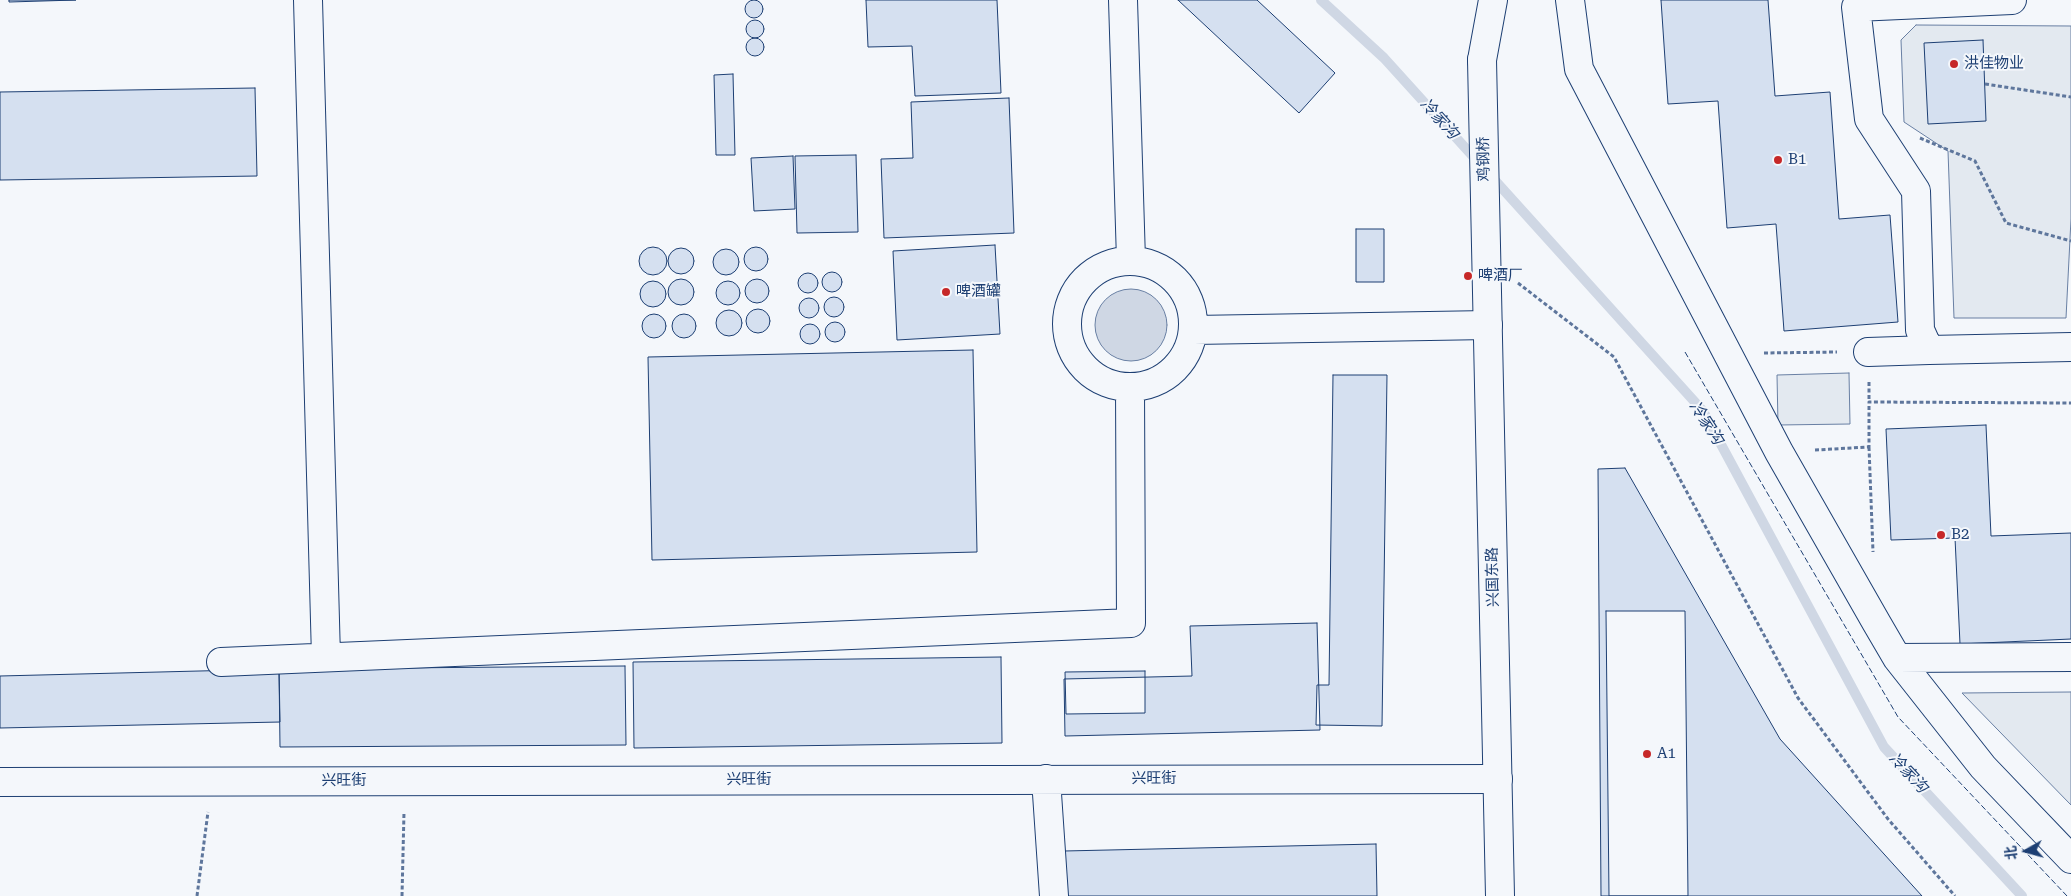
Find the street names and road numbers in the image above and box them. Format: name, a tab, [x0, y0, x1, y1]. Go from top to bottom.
street label: 鸡钢桥	[1475, 136, 1493, 182]
street label: 兴国东路	[1483, 547, 1503, 607]
street label: 兴旺街	[1132, 770, 1176, 788]
street label: 兴旺街	[727, 771, 771, 789]
street label: 兴旺街	[322, 772, 366, 790]

